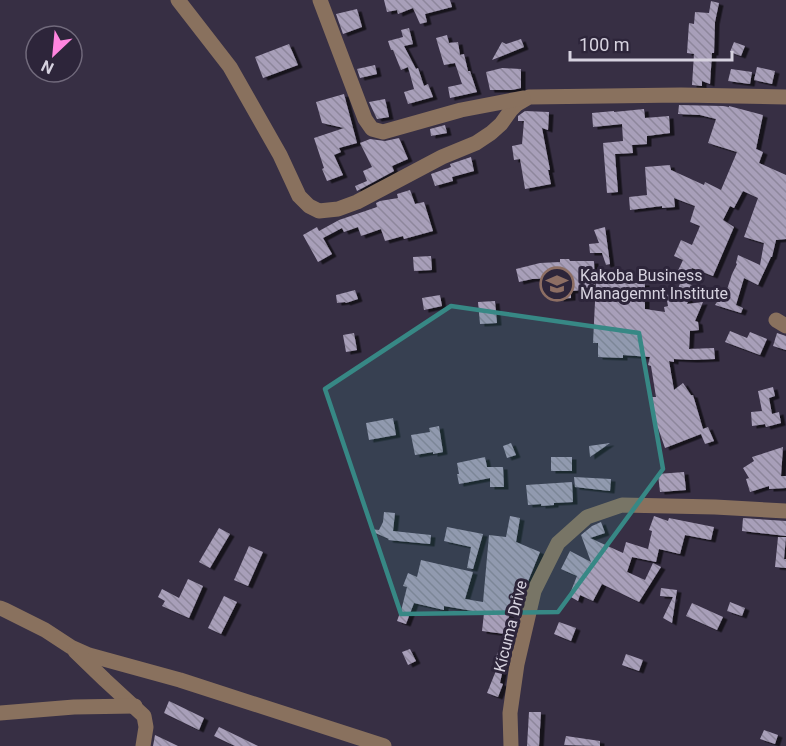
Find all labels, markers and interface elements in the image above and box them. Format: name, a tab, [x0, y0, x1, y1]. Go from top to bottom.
north arrow	[24, 24, 84, 84]
scale bar	[570, 24, 732, 62]
text: 100 m	[579, 34, 630, 55]
text: N	[38, 56, 57, 78]
school or university icon: Kakoba Business Managemnt Institute	[539, 266, 575, 302]
place label: Kakoba Business Managemnt Institute	[580, 266, 728, 303]
street label: Kicuma Drive	[490, 578, 531, 674]

